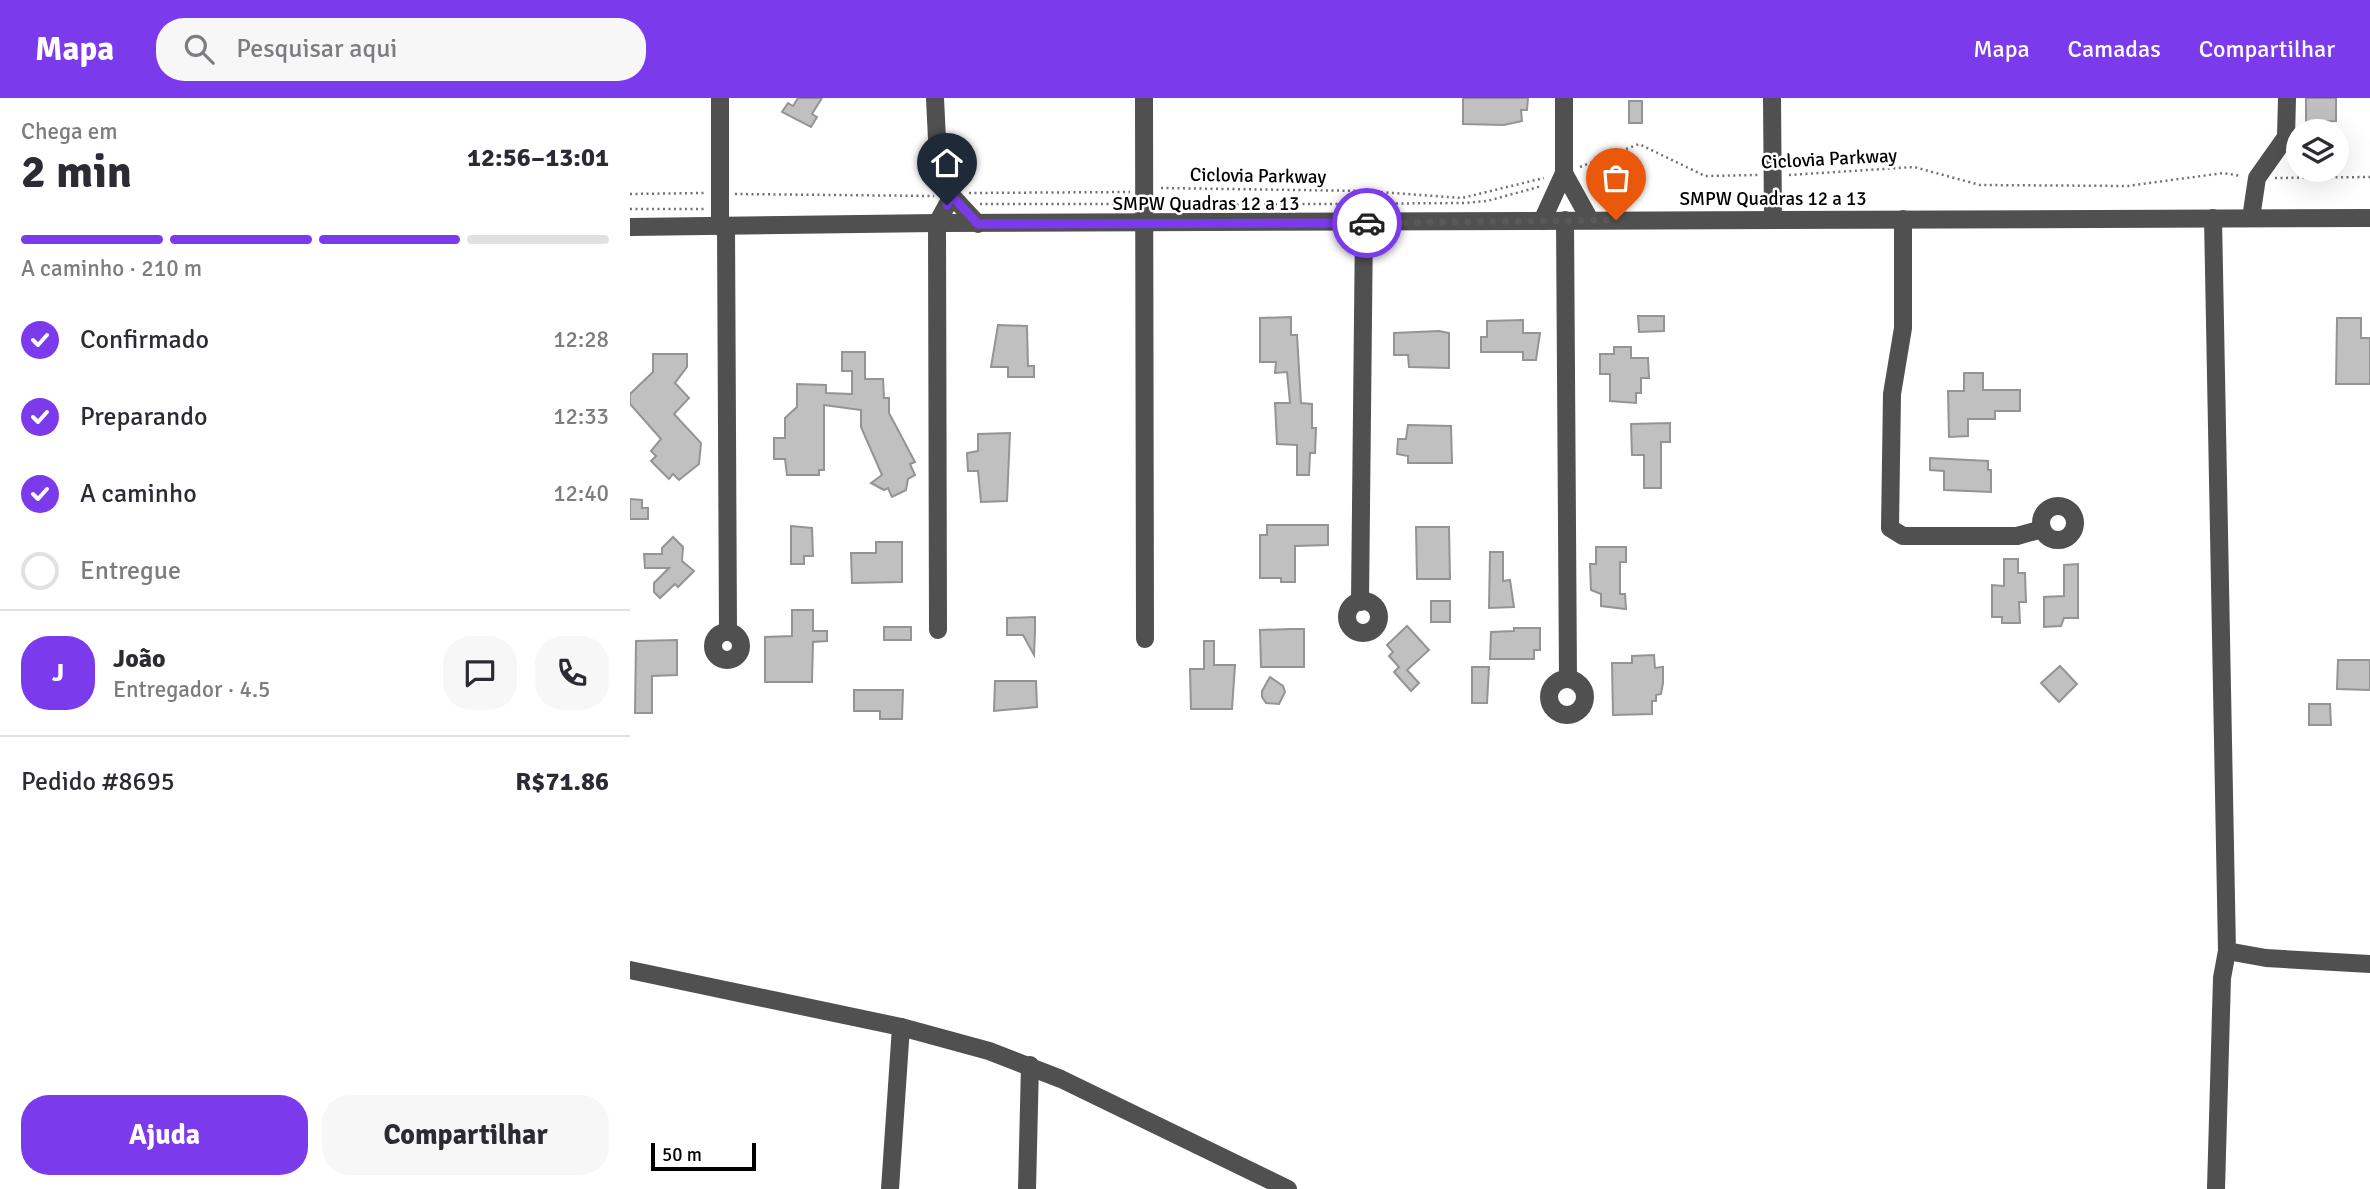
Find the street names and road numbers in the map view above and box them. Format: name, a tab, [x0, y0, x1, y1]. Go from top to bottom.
street label: Ciclovia Parkway	[1760, 143, 1898, 175]
street label: Ciclovia Parkway	[1190, 163, 1326, 189]
street label: SMPW Quadras 12 a 13	[1679, 187, 1867, 211]
street label: SMPW Quadras 12 a 13	[1112, 192, 1300, 216]

